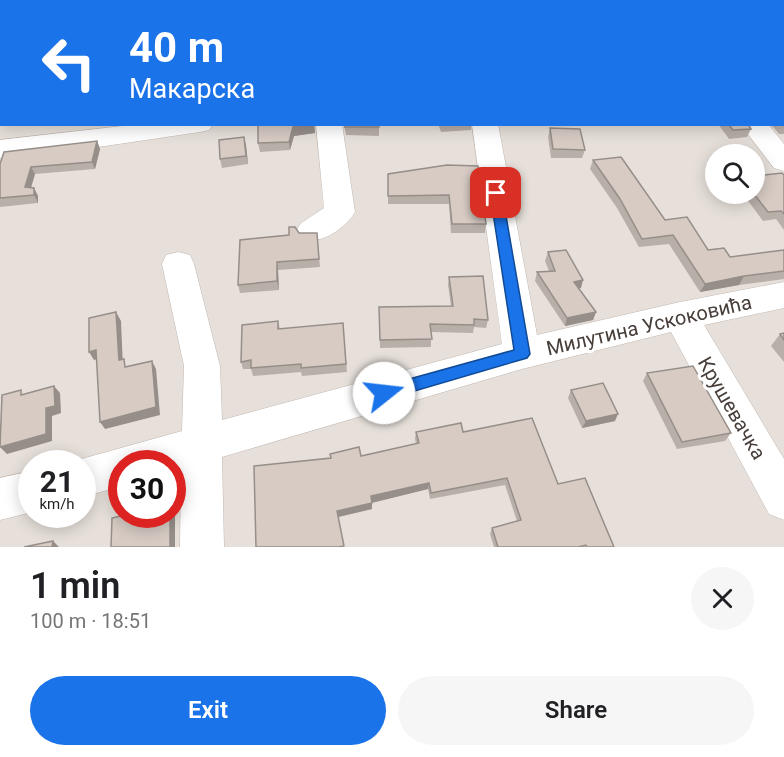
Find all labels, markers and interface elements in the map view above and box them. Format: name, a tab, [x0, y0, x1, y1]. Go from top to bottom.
text: 40 m	[129, 23, 224, 72]
icon: left	[30, 24, 108, 102]
text: Макарска	[129, 73, 255, 105]
map controls	[705, 144, 765, 204]
button: search	[705, 144, 765, 204]
pin	[470, 167, 521, 218]
icon: arrive	[479, 176, 512, 209]
street label: Милутина Ускоковића	[544, 290, 754, 360]
street label: Крушевачка	[693, 352, 771, 464]
position arrow	[352, 361, 416, 425]
speed limit sign: 30	[108, 450, 186, 528]
text: 21	[40, 464, 74, 499]
text: km/h	[39, 495, 75, 513]
text: 1 min	[30, 565, 120, 607]
button: close	[691, 567, 754, 630]
text: 100 m · 18:51	[30, 609, 151, 633]
button: Exit	[30, 676, 386, 745]
button: Share	[398, 676, 754, 745]

